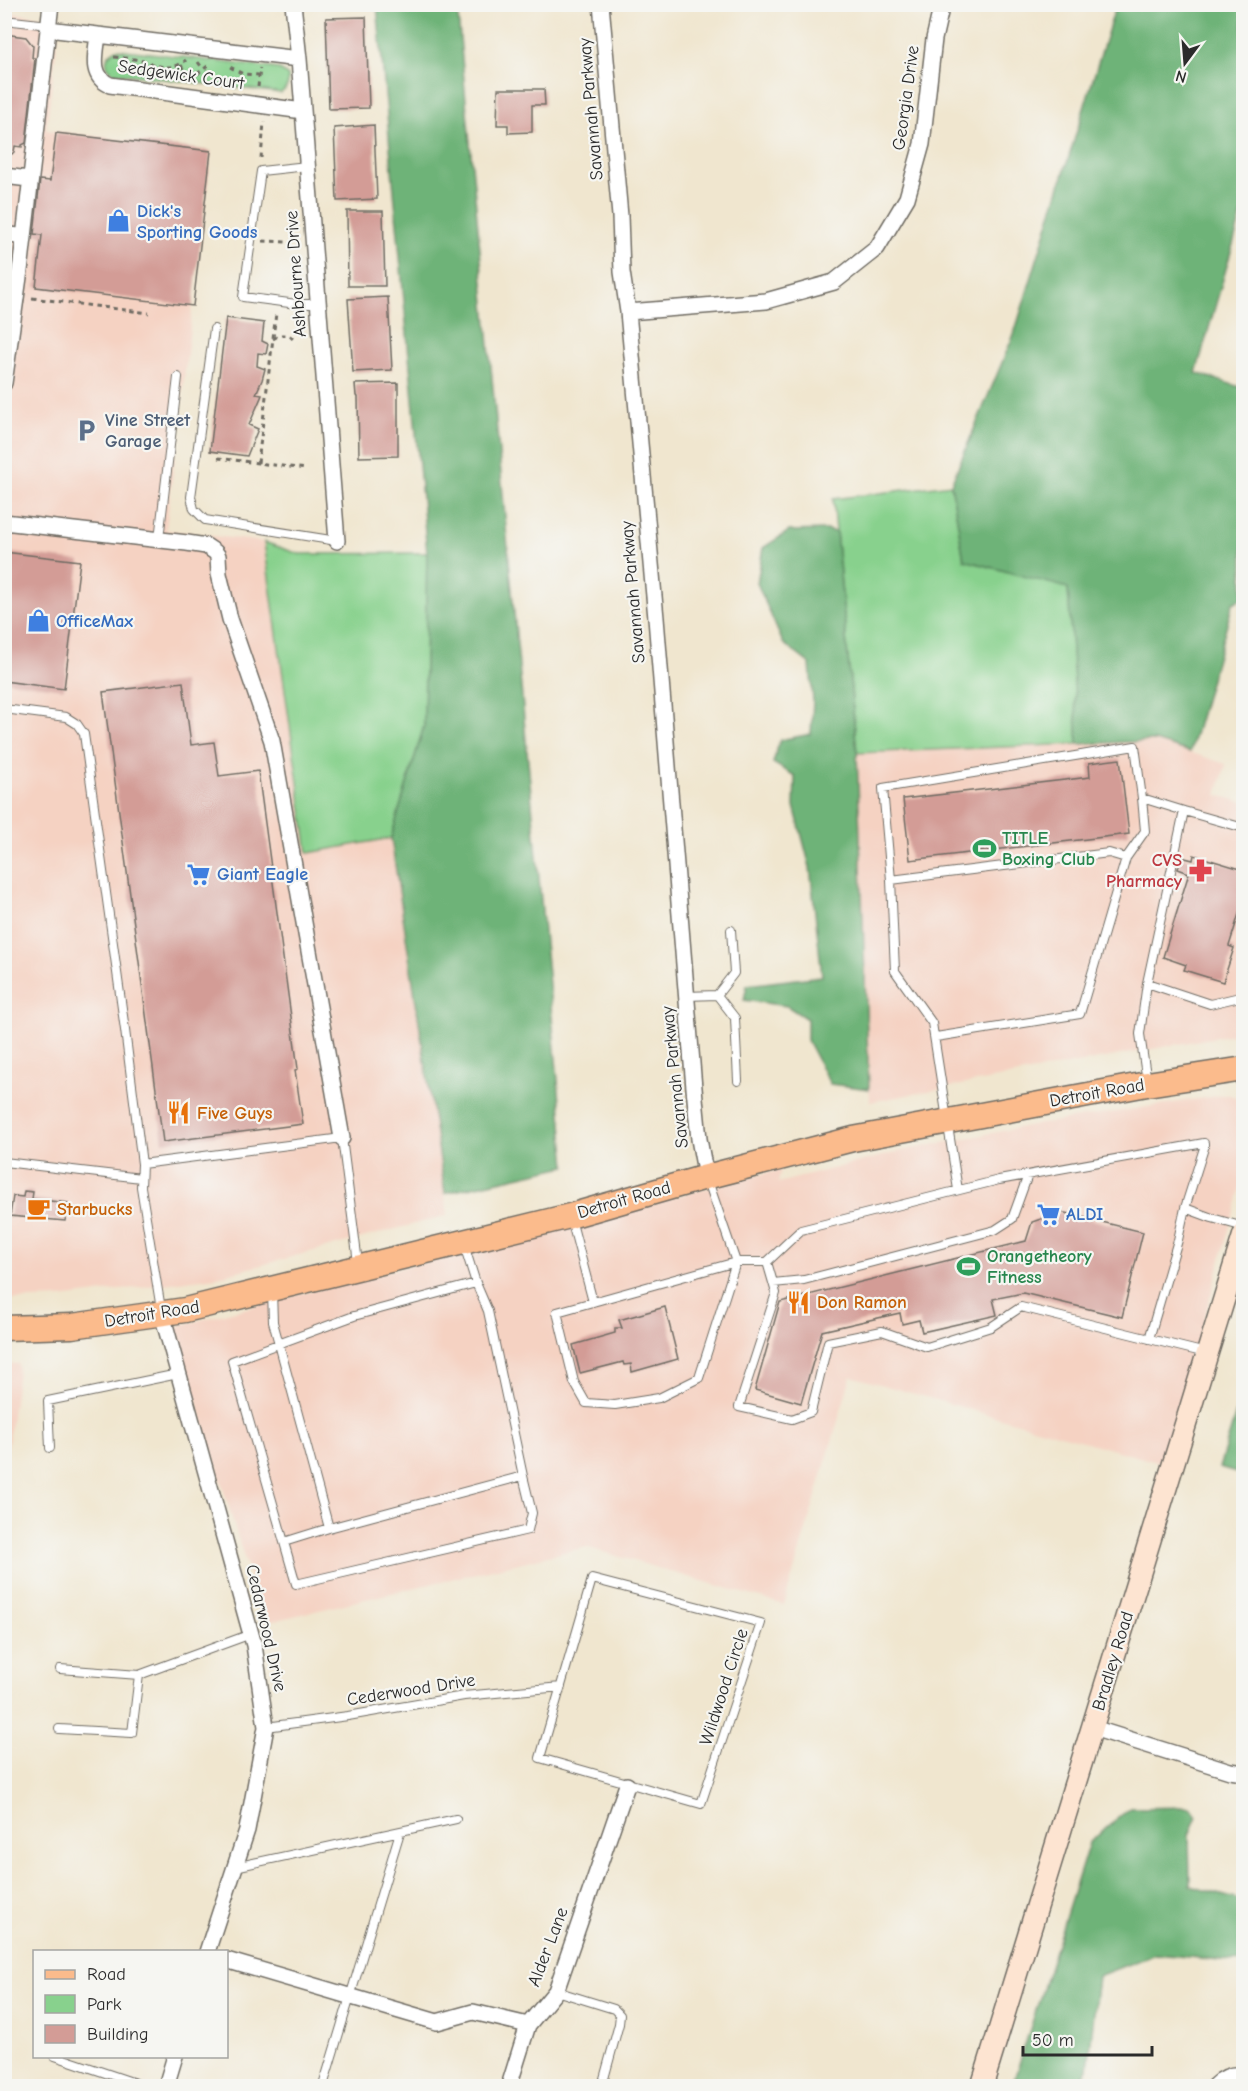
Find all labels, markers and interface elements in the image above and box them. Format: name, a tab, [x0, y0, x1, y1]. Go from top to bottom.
north arrow	[1155, 33, 1215, 93]
street label: Savannah Parkway	[574, 36, 608, 181]
street label: Georgia Drive	[888, 44, 924, 152]
street label: Sedgewick Court	[116, 56, 246, 94]
text: N	[1174, 66, 1189, 87]
place label: Dick's Sporting Goods	[137, 201, 258, 243]
shop icon: Dick's Sporting Goods	[106, 208, 132, 234]
street label: Ashbourne Drive	[281, 210, 311, 338]
place label: Vine Street Garage	[105, 410, 191, 452]
parking icon: Vine Street Garage	[74, 417, 100, 443]
street label: Savannah Parkway	[616, 519, 650, 664]
shop icon: OfficeMax	[25, 608, 51, 634]
place label: OfficeMax	[56, 611, 133, 632]
place label: TITLE Boxing Club	[1002, 828, 1095, 870]
sports icon: TITLE Boxing Club	[971, 835, 997, 861]
place label: CVS Pharmacy	[1106, 850, 1183, 892]
pharmacy icon: CVS Pharmacy	[1187, 857, 1213, 883]
supermarket icon: Giant Eagle	[186, 861, 212, 887]
place label: Giant Eagle	[217, 864, 308, 885]
street label: Savannah Parkway	[657, 1004, 693, 1149]
street label: Detroit Road	[1048, 1074, 1146, 1112]
restaurant icon: Five Guys	[166, 1100, 192, 1126]
place label: Five Guys	[197, 1103, 273, 1124]
street label: Detroit Road	[575, 1177, 673, 1223]
cafe icon: Starbucks	[26, 1196, 52, 1222]
place label: Starbucks	[57, 1199, 133, 1220]
supermarket icon: ALDI	[1035, 1201, 1061, 1227]
place label: ALDI	[1066, 1204, 1103, 1225]
place label: Orangetheory Fitness	[987, 1246, 1093, 1288]
sports icon: Orangetheory Fitness	[956, 1253, 982, 1279]
restaurant icon: Don Ramon	[786, 1289, 812, 1315]
place label: Don Ramon	[817, 1292, 907, 1313]
street label: Detroit Road	[103, 1296, 201, 1332]
street label: Cedarwood Drive	[241, 1562, 291, 1694]
street label: Bradley Road	[1088, 1609, 1138, 1713]
street label: Wildwood Circle	[695, 1626, 753, 1748]
street label: Cederwood Drive	[345, 1669, 477, 1711]
street label: Alder Lane	[523, 1904, 573, 1990]
legend	[33, 1950, 228, 2058]
text: Road	[87, 1964, 126, 1985]
text: Park	[87, 1994, 122, 2015]
scale bar	[1023, 2019, 1152, 2057]
text: Building	[87, 2024, 149, 2045]
text: 50 m	[1032, 2030, 1074, 2051]

